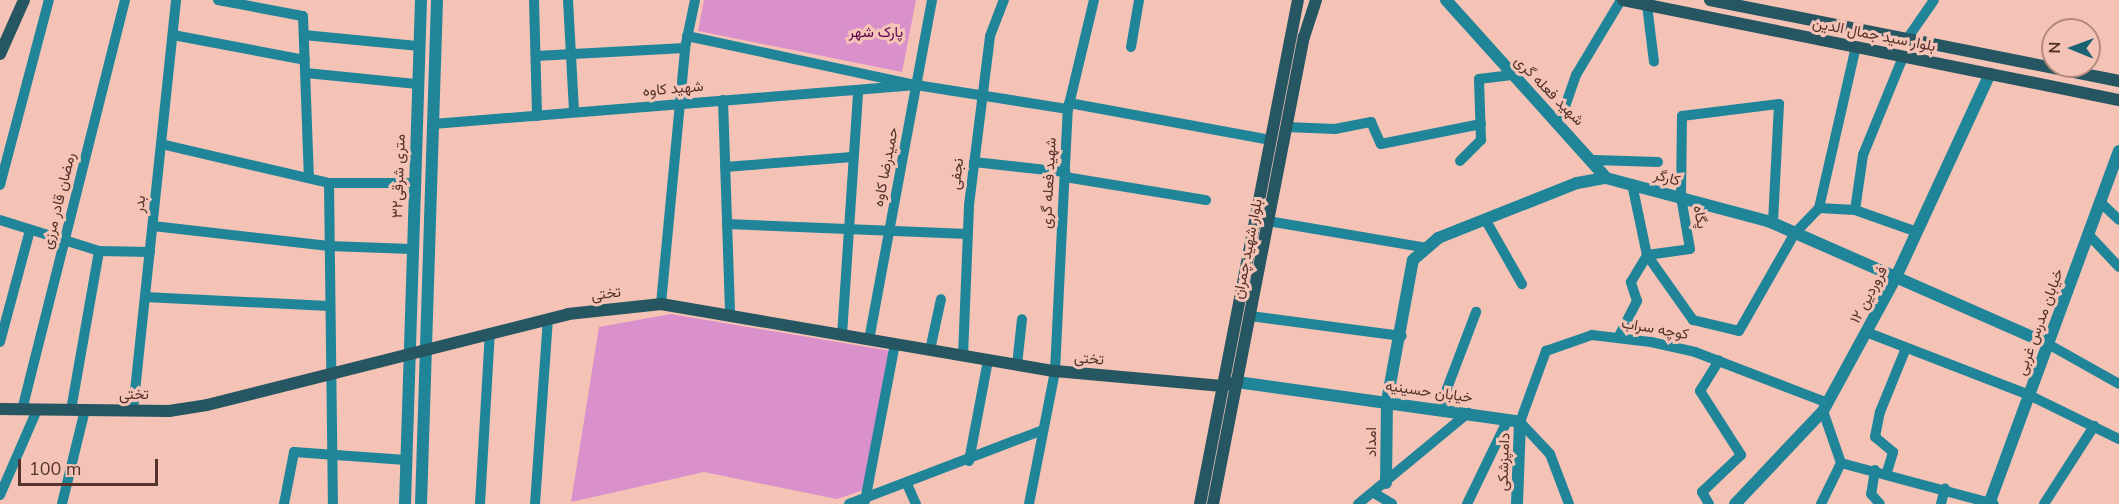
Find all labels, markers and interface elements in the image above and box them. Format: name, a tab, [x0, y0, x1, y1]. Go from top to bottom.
street label: بلوار سید جمال الدین	[1811, 14, 1937, 56]
north arrow	[2041, 18, 2101, 78]
park label: پارک شهر	[849, 24, 903, 42]
text: N	[2044, 42, 2066, 54]
street label: شهید فعله گری	[1510, 52, 1588, 130]
street label: شهید کاوه	[642, 77, 704, 101]
street label: حمیدرضا کاوه	[869, 126, 903, 208]
street label: متری شرقی۳۲	[389, 133, 409, 219]
street label: شهید فعله گری	[1038, 137, 1060, 229]
street label: رمضان قادر مرزی	[38, 151, 80, 251]
street label: نجفی	[946, 157, 968, 191]
street label: کارگر	[1652, 166, 1682, 190]
street label: بدر	[130, 194, 150, 214]
street label: بلوار شهید چمران	[1229, 197, 1267, 301]
street label: پگاه	[1689, 204, 1711, 230]
street label: ۱۲ فروردین	[1846, 263, 1892, 327]
street label: خیابان مدرس غربی	[2012, 266, 2068, 378]
street label: تختی	[590, 283, 622, 305]
street label: کوچه سراب	[1620, 314, 1690, 344]
street label: تختی	[1073, 349, 1105, 369]
street label: خیابان حسینیه	[1384, 377, 1474, 407]
street label: تختی	[119, 386, 149, 404]
street label: امداد	[1363, 427, 1381, 457]
street label: دامپزشکی	[1494, 432, 1514, 492]
scale bar	[21, 447, 160, 485]
text: 100 m	[29, 457, 81, 481]

